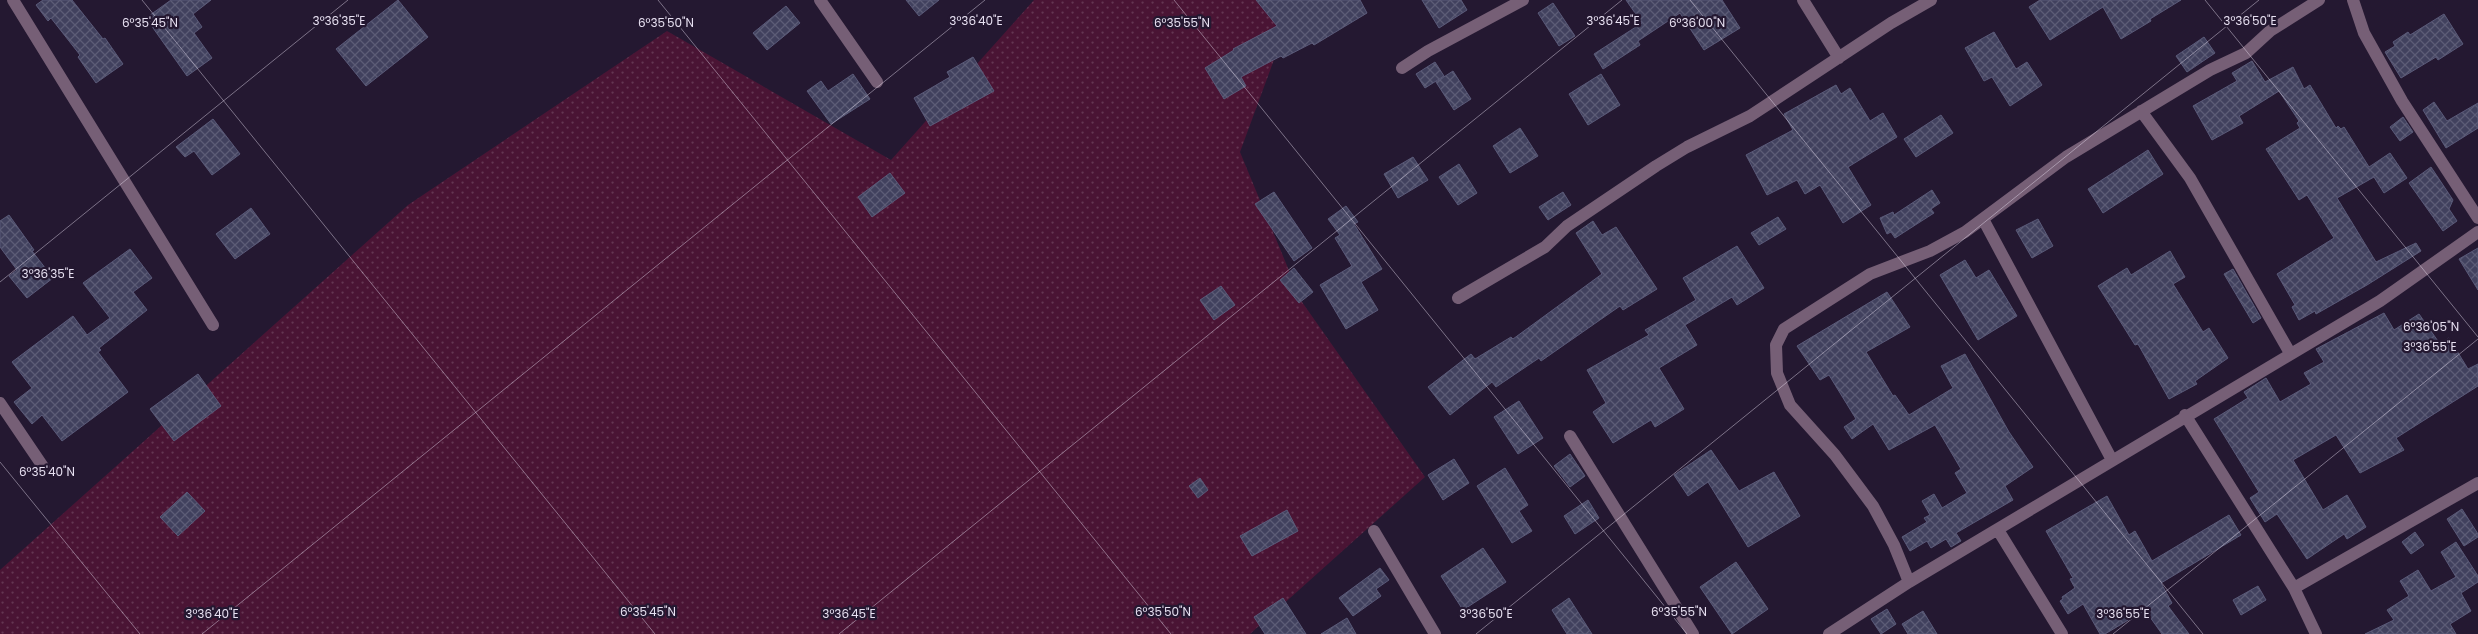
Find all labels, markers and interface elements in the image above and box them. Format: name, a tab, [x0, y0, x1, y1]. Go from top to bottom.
text: 3°36'35"E	[313, 12, 365, 29]
text: 3°36'40"E	[949, 12, 1003, 29]
text: 3°36'45"E	[1586, 12, 1640, 29]
text: 3°36'50"E	[2223, 12, 2277, 29]
text: 6°35'45"N	[122, 14, 178, 31]
text: 6°35'50"N	[638, 14, 694, 31]
text: 6°35'55"N	[1154, 14, 1210, 31]
text: 6°36'00"N	[1669, 14, 1725, 31]
text: 3°36'35"E	[22, 265, 74, 282]
text: 6°36'05"N	[2403, 318, 2459, 335]
text: 3°36'55"E	[2403, 338, 2457, 355]
text: 6°35'40"N	[19, 463, 75, 480]
text: 6°35'45"N	[620, 603, 676, 620]
text: 6°35'50"N	[1135, 603, 1191, 620]
text: 6°35'55"N	[1651, 603, 1707, 620]
text: 3°36'40"E	[185, 605, 239, 622]
text: 3°36'45"E	[822, 605, 876, 622]
text: 3°36'50"E	[1459, 605, 1513, 622]
text: 3°36'55"E	[2096, 605, 2150, 622]

